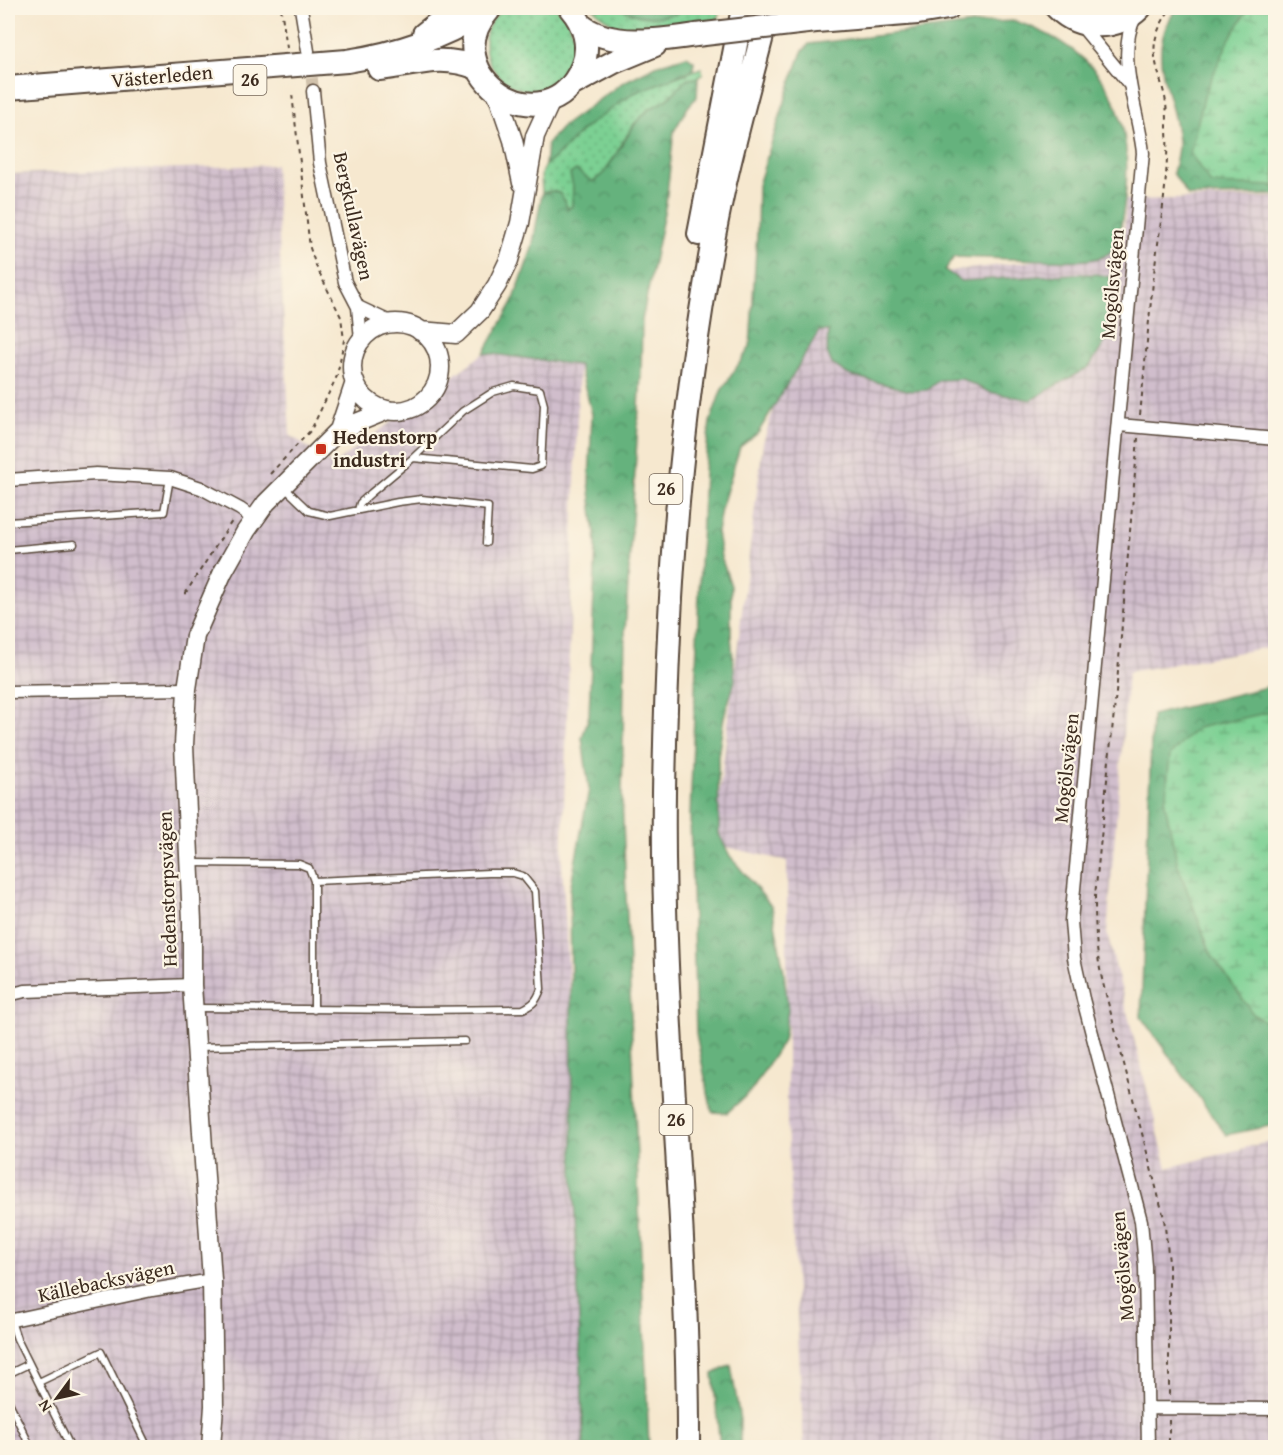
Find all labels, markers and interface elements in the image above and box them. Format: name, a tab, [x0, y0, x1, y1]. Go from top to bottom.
street label: Västerleden	[110, 57, 214, 94]
road number: 26	[234, 65, 266, 95]
street label: Bergkullavägen	[327, 149, 382, 283]
street label: Mogölsvägen	[1092, 228, 1131, 340]
place label: Hedenstorp industri	[333, 422, 437, 474]
marker: Hedenstorp industri	[314, 442, 328, 456]
road number: 26	[650, 474, 682, 504]
street label: Mogölsvägen	[1045, 712, 1086, 824]
street label: Hedenstorpsvägen	[149, 811, 184, 968]
road number: 26	[660, 1105, 692, 1135]
street label: Mogölsvägen	[1102, 1210, 1141, 1322]
street label: Källebacksvägen	[35, 1252, 177, 1309]
north arrow	[27, 1368, 87, 1428]
text: N	[31, 1395, 57, 1417]

